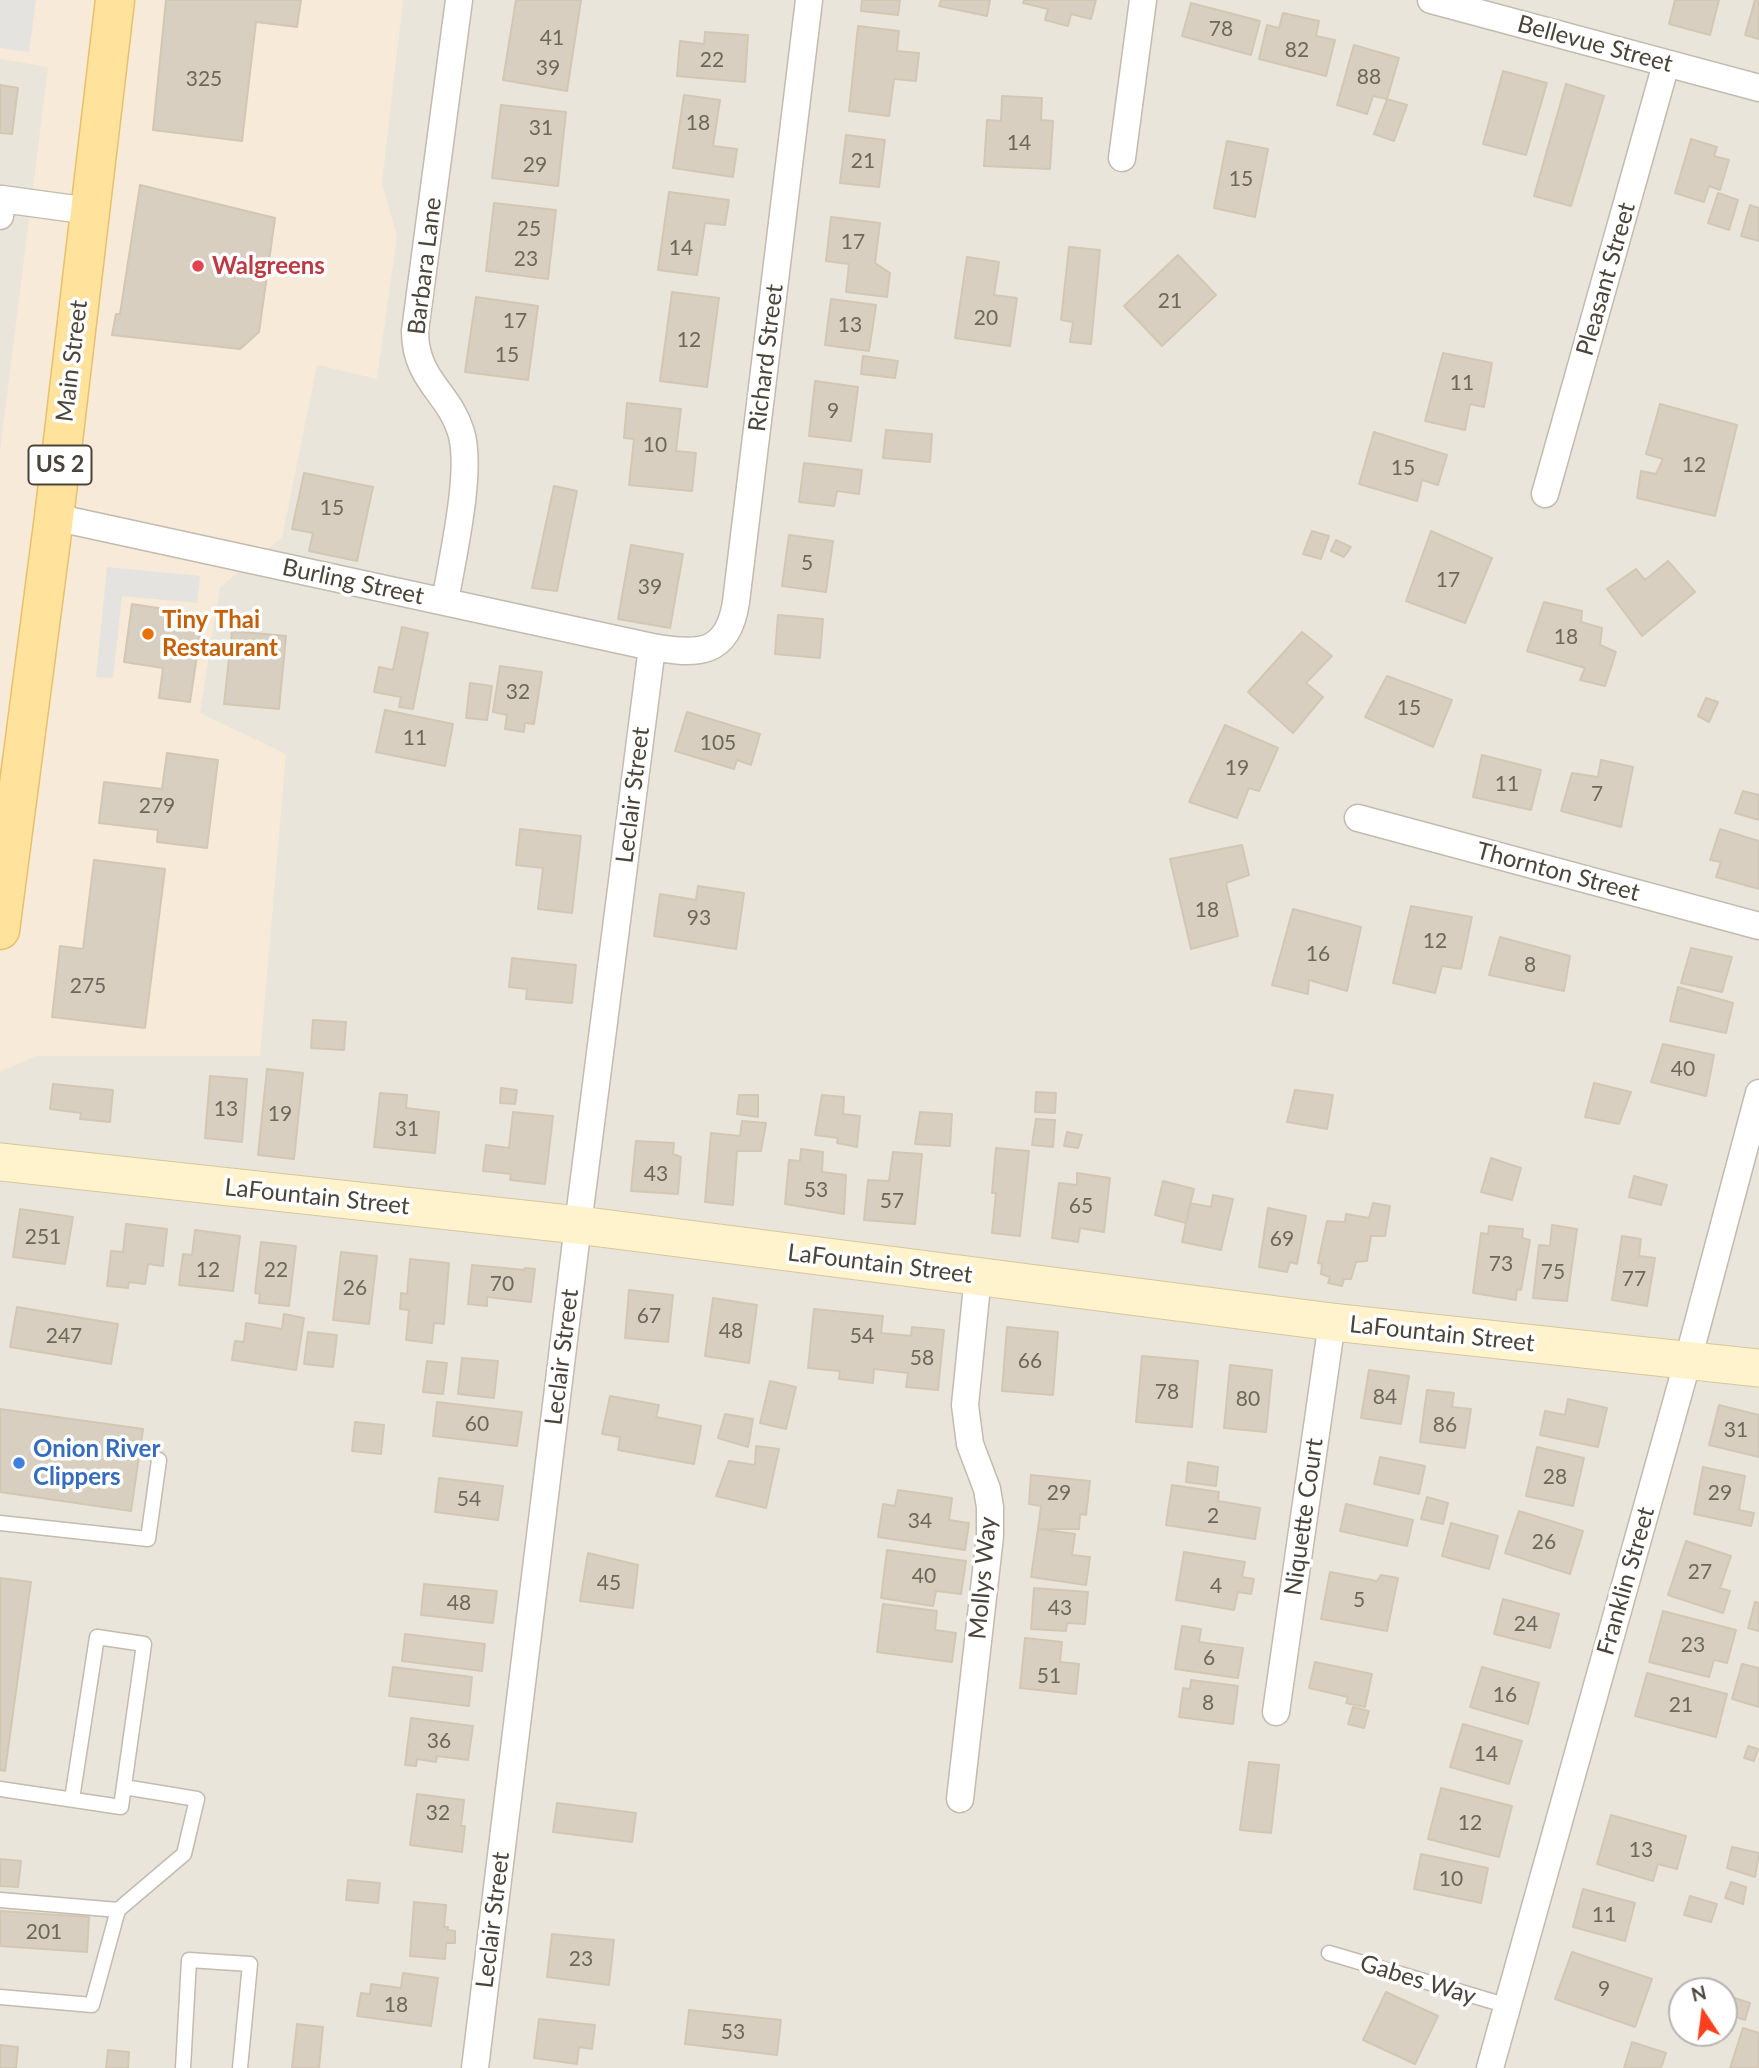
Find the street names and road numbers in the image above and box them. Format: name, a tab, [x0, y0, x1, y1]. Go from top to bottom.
street label: Bellevue Street	[1514, 9, 1676, 79]
street label: Barbara Lane	[402, 196, 448, 336]
street label: Pleasant Street	[1570, 199, 1642, 359]
street label: Richard Street	[743, 283, 789, 433]
street label: Main Street	[50, 299, 94, 423]
road number: US 2	[28, 446, 92, 485]
street label: Burling Street	[280, 553, 426, 611]
street label: Leclair Street	[610, 725, 656, 865]
street label: Thornton Street	[1473, 836, 1643, 908]
street label: LaFountain Street	[223, 1173, 411, 1221]
street label: LaFountain Street	[786, 1238, 974, 1290]
street label: Leclair Street	[539, 1287, 585, 1427]
street label: LaFountain Street	[1348, 1310, 1536, 1358]
street label: Niquette Court	[1279, 1436, 1329, 1598]
street label: Franklin Street	[1591, 1504, 1661, 1658]
street label: Mollys Way	[963, 1515, 1003, 1641]
street label: Leclair Street	[470, 1850, 516, 1990]
street label: Gabes Way	[1357, 1949, 1479, 2011]

